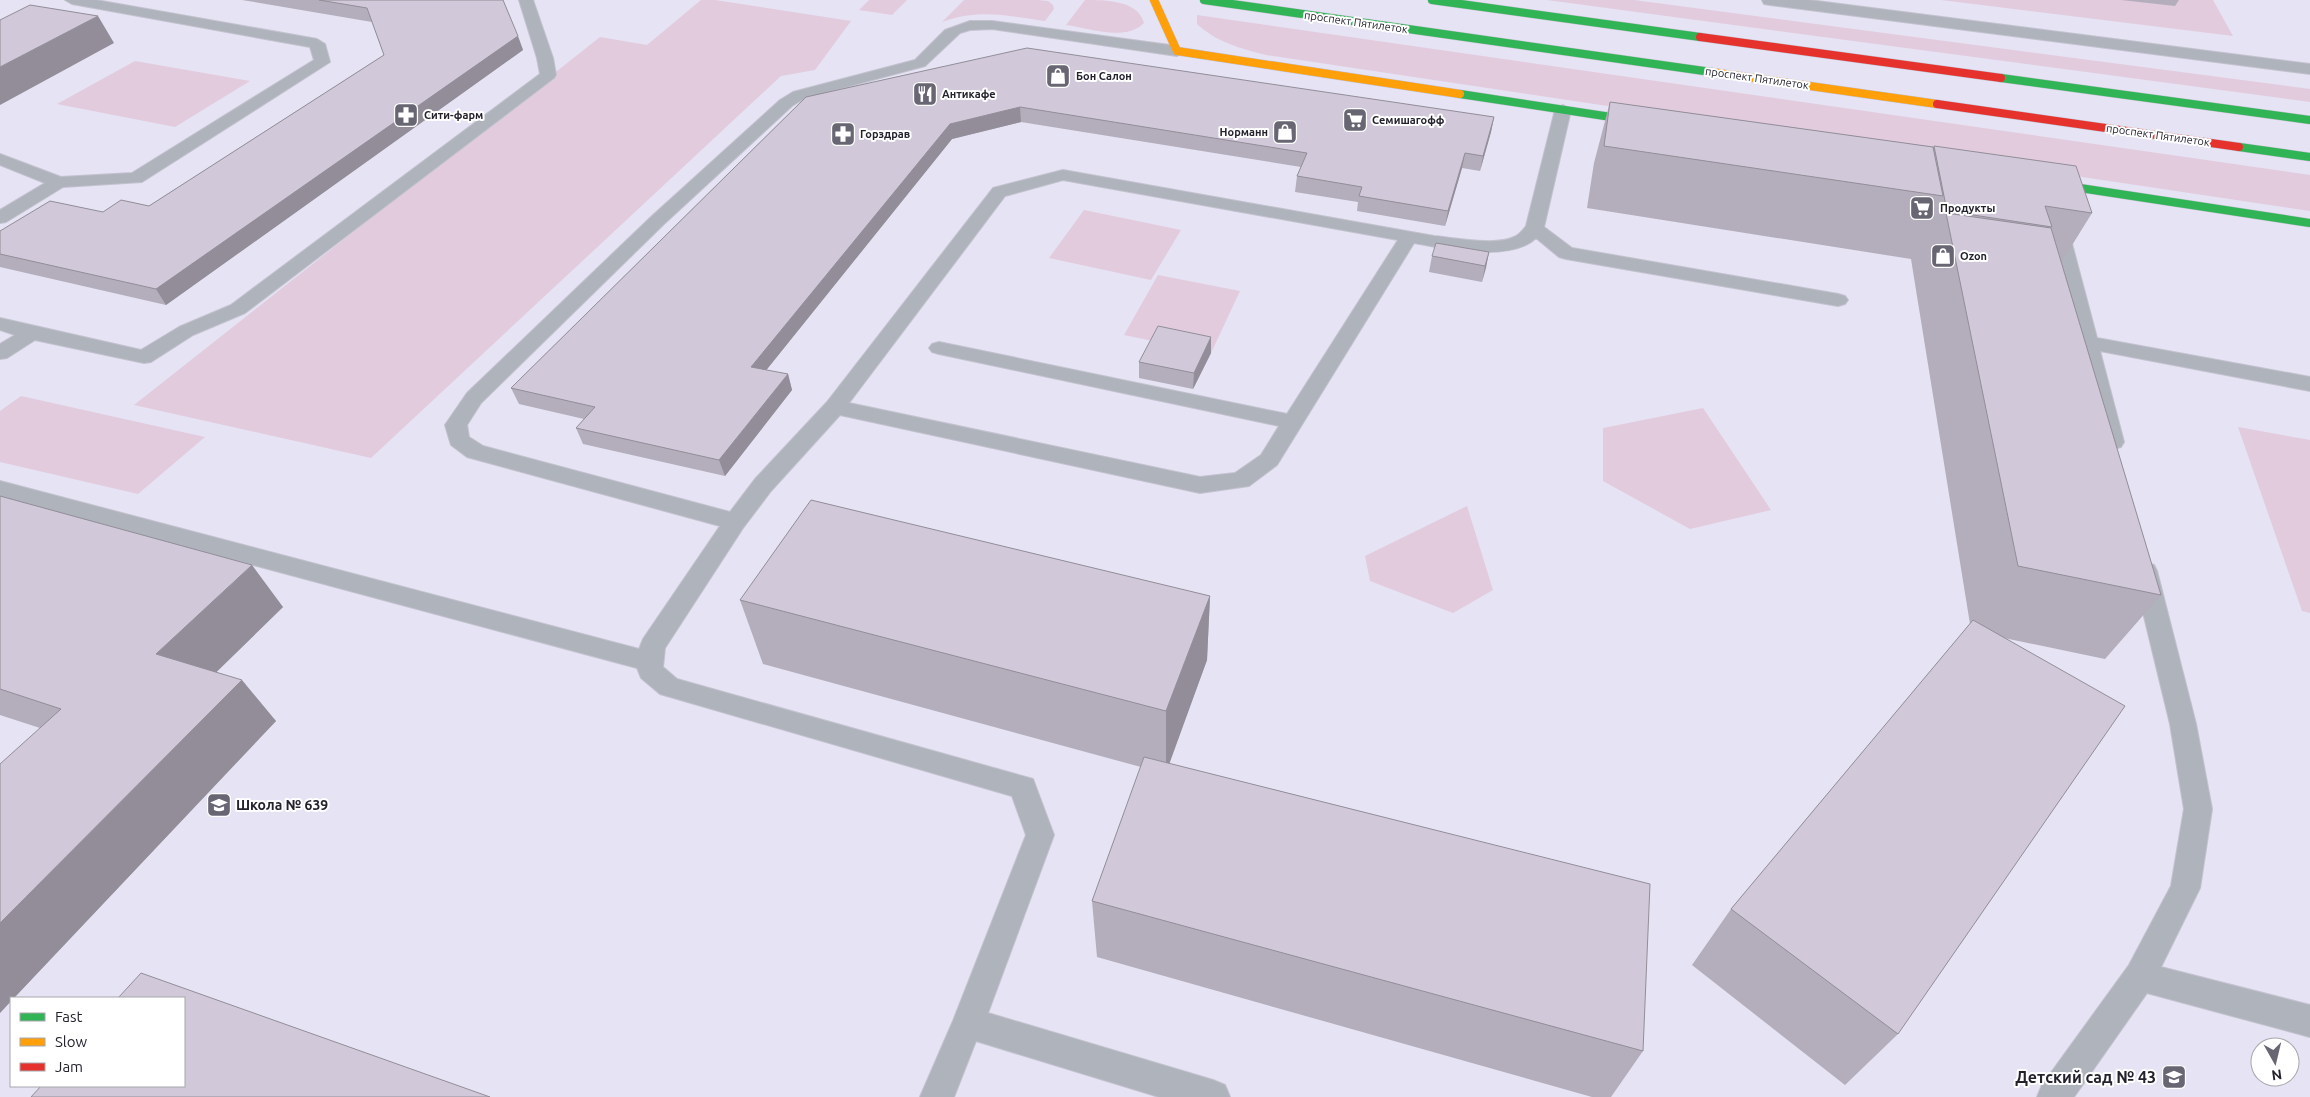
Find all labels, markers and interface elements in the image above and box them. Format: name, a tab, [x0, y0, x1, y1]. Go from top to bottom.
street label: проспект Пятилеток	[1304, 9, 1409, 35]
shop icon: Бон Салон	[1045, 63, 1071, 89]
street label: проспект Пятилеток	[1705, 65, 1810, 91]
place label: Бон Салон	[1076, 70, 1132, 82]
restaurant icon: Антикафе	[912, 81, 938, 107]
place label: Антикафе	[942, 88, 996, 100]
pharmacy icon: Сити-фарм	[393, 102, 419, 128]
supermarket icon: Семишагофф	[1342, 107, 1368, 133]
place label: Сити-фарм	[424, 109, 483, 121]
place label: Семишагофф	[1372, 114, 1445, 126]
shop icon: Норманн	[1272, 119, 1298, 145]
pharmacy icon: Горздрав	[830, 121, 856, 147]
street label: проспект Пятилеток	[2106, 122, 2211, 148]
place label: Норманн	[1220, 126, 1268, 138]
place label: Горздрав	[860, 128, 910, 140]
supermarket icon: Продукты	[1909, 195, 1935, 221]
place label: Продукты	[1940, 202, 1995, 214]
shop icon: Ozon	[1930, 243, 1956, 269]
place label: Ozon	[1960, 250, 1987, 262]
school or university icon: Школа № 639	[206, 792, 232, 818]
place label: Школа № 639	[236, 797, 328, 813]
legend	[10, 997, 185, 1087]
text: Fast	[55, 1008, 83, 1025]
text: Slow	[55, 1033, 88, 1050]
north arrow	[2250, 1037, 2300, 1087]
text: Jam	[55, 1058, 83, 1075]
school or university icon: Детский сад № 43	[2161, 1064, 2187, 1090]
text: N	[2271, 1066, 2283, 1084]
place label: Детский сад № 43	[2015, 1068, 2156, 1086]

